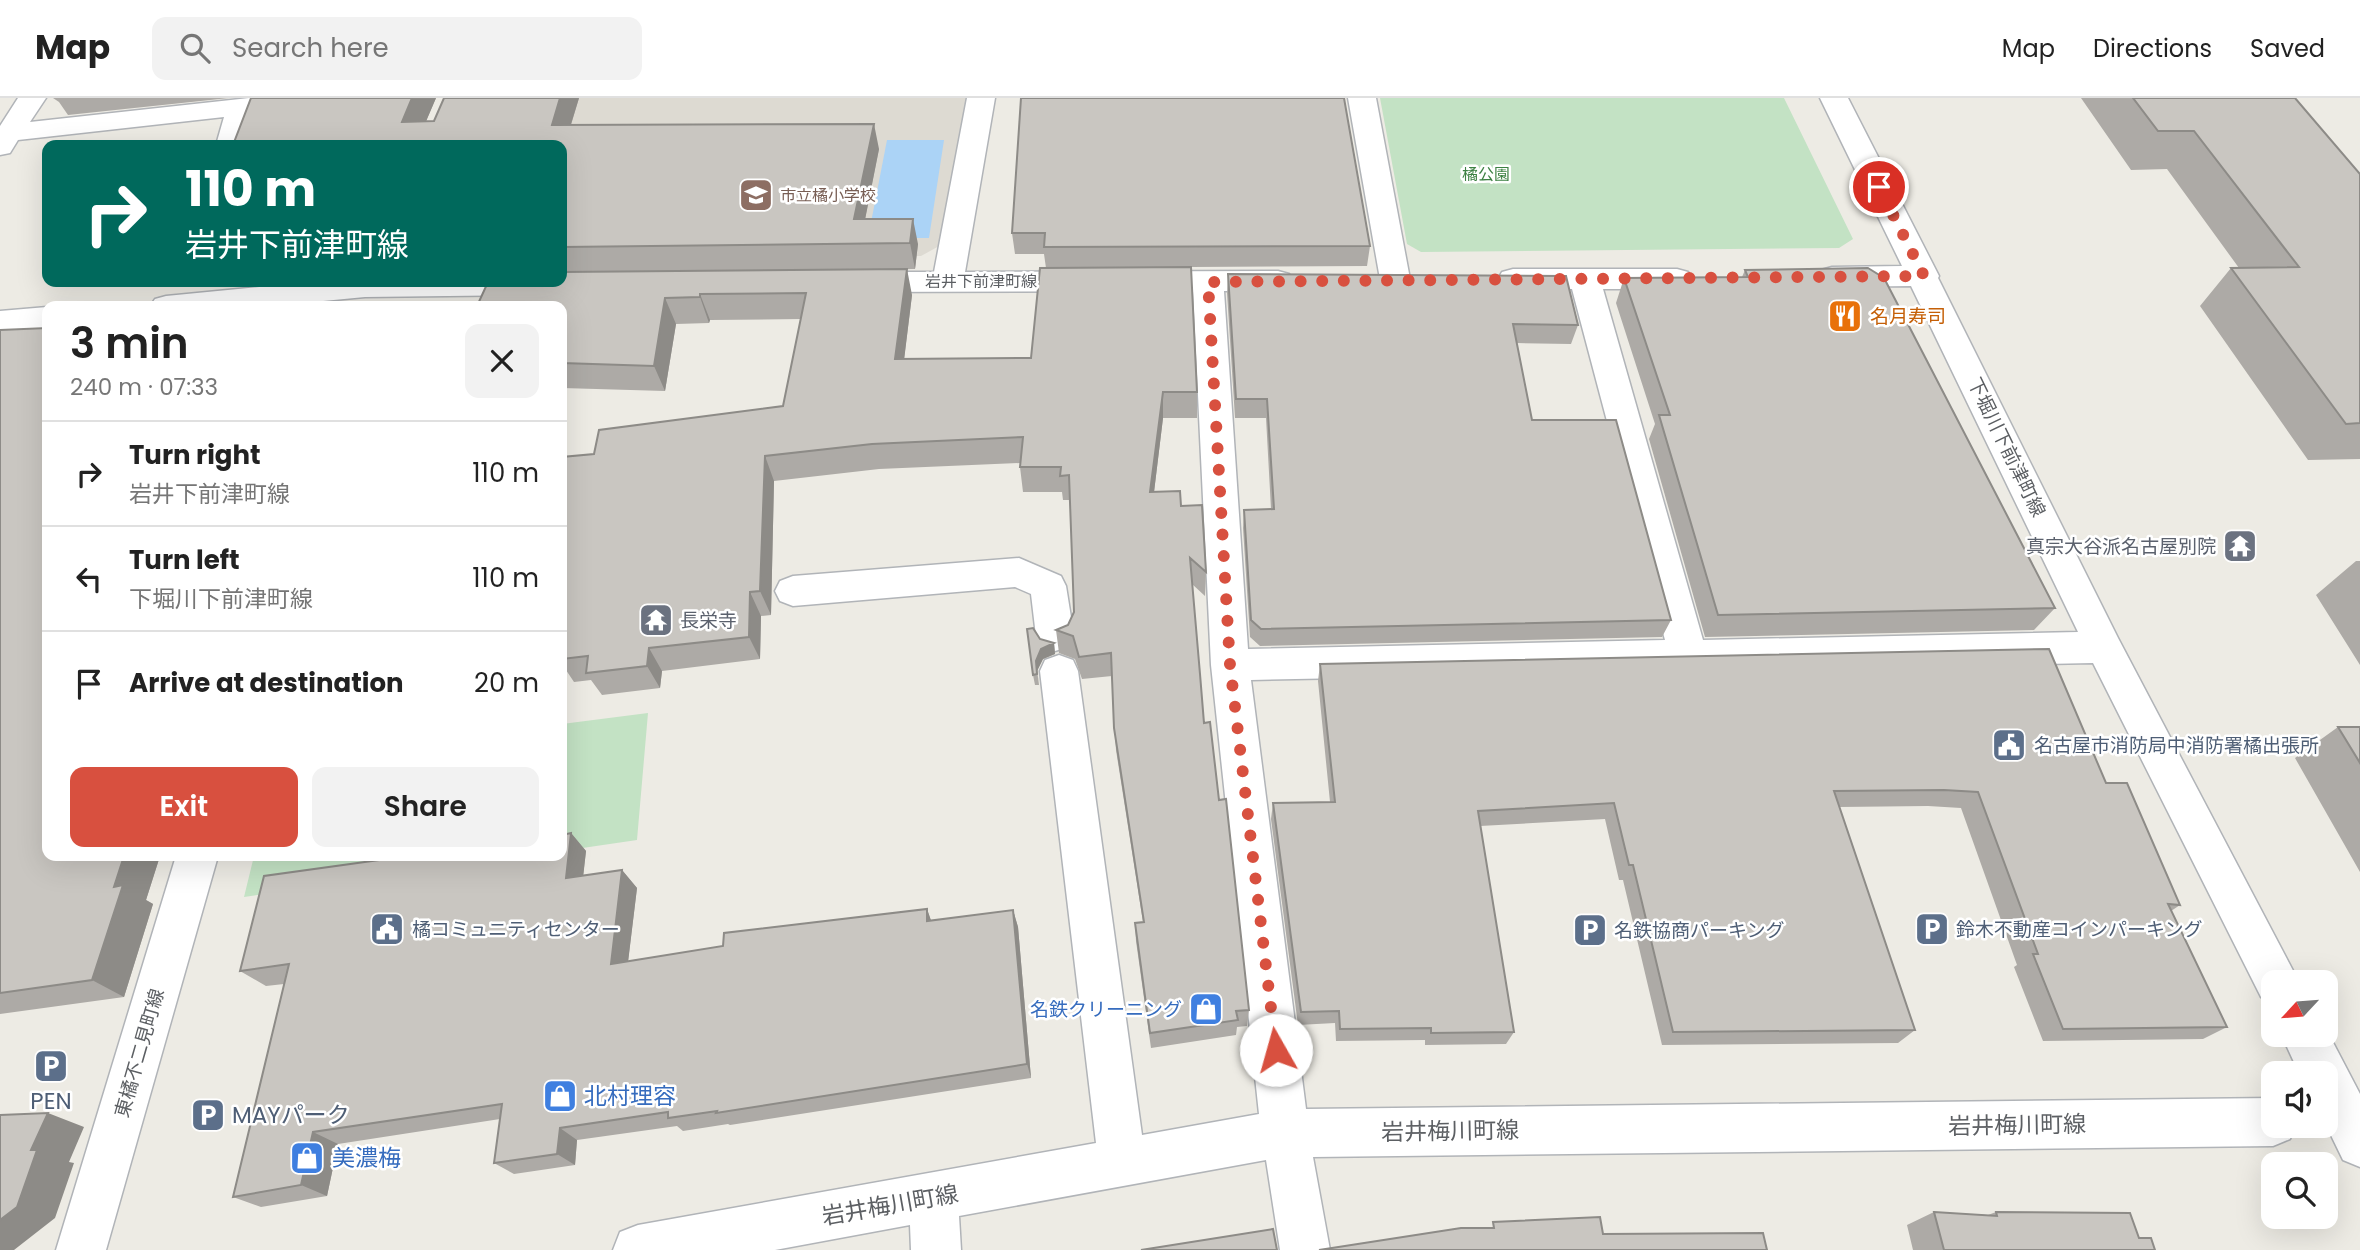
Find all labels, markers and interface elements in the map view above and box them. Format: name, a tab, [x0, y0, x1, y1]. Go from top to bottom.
search box	[152, 17, 642, 80]
text: Map	[35, 24, 110, 71]
icon: search	[176, 29, 214, 67]
text: Search here	[232, 30, 389, 66]
text: Map	[2002, 32, 2055, 65]
text: Directions	[2093, 32, 2212, 65]
text: Saved	[2250, 32, 2325, 65]
text: 110 m	[185, 155, 316, 223]
pin	[1849, 157, 1909, 217]
park label: 橘公園	[1462, 163, 1510, 186]
icon: right	[70, 168, 161, 259]
icon: arrive	[1860, 168, 1898, 206]
school or university icon: 市立橘小学校	[737, 176, 775, 214]
place label: 市立橘小学校	[780, 184, 876, 207]
text: 岩井下前津町線	[185, 222, 409, 267]
street label: 岩井下前津町線	[925, 270, 1037, 293]
restaurant icon: 名月寿司	[1826, 297, 1864, 335]
place label: 名月寿司	[1870, 303, 1946, 330]
text: 3 min	[70, 314, 189, 373]
button: close	[465, 324, 539, 398]
text: 240 m · 07:33	[70, 371, 218, 403]
street label: 下堀川下前津町線	[1961, 373, 2052, 521]
text: Turn right	[129, 437, 261, 473]
icon: right	[70, 455, 108, 493]
text: 110 m	[472, 455, 539, 491]
text: 岩井下前津町線	[129, 478, 290, 510]
temple icon: 真宗大谷派名古屋別院	[2221, 527, 2259, 565]
place label: 真宗大谷派名古屋別院	[2026, 533, 2216, 560]
text: Turn left	[129, 542, 240, 578]
icon: left	[70, 560, 108, 598]
text: 110 m	[472, 560, 539, 596]
text: 下堀川下前津町線	[129, 583, 313, 615]
temple icon: 長栄寺	[637, 601, 675, 639]
place label: 長栄寺	[680, 607, 737, 634]
icon: arrive	[70, 665, 108, 703]
text: Arrive at destination	[129, 665, 404, 701]
text: 20 m	[474, 665, 539, 701]
public building icon: 名古屋市消防局中消防署橘出張所	[1990, 726, 2028, 764]
place label: 名古屋市消防局中消防署橘出張所	[2034, 732, 2319, 759]
button: Exit	[70, 767, 298, 847]
button: Share	[312, 767, 539, 847]
public building icon: 橘コミュニティセンター	[368, 910, 406, 948]
parking icon: 鈴木不動産コインパーキング	[1913, 910, 1951, 948]
parking icon: 名鉄協商パーキング	[1571, 911, 1609, 949]
place label: 橘コミュニティセンター	[412, 916, 620, 943]
place label: 鈴木不動産コインパーキング	[1956, 916, 2202, 943]
place label: 名鉄協商パーキング	[1614, 917, 1784, 944]
north arrow	[2261, 970, 2338, 1046]
map controls	[2261, 970, 2338, 1229]
street label: 東橘不二見町線	[108, 985, 171, 1121]
shop icon: 名鉄クリーニング	[1187, 990, 1225, 1028]
place label: 名鉄クリーニング	[1030, 996, 1182, 1023]
position arrow	[1239, 1013, 1313, 1087]
parking icon: PEN	[32, 1047, 70, 1085]
button: sound	[2261, 1061, 2338, 1138]
shop icon: 北村理容	[541, 1077, 579, 1115]
place label: 北村理容	[584, 1080, 676, 1112]
place label: PEN	[30, 1085, 72, 1117]
parking icon: MAYパーク	[189, 1096, 227, 1134]
place label: MAYパーク	[232, 1099, 350, 1131]
street label: 岩井梅川町線	[1948, 1108, 2086, 1142]
street label: 岩井梅川町線	[1381, 1114, 1519, 1148]
shop icon: 美濃梅	[288, 1139, 326, 1177]
place label: 美濃梅	[332, 1142, 401, 1174]
button: search	[2261, 1152, 2338, 1229]
street label: 岩井梅川町線	[819, 1177, 961, 1233]

